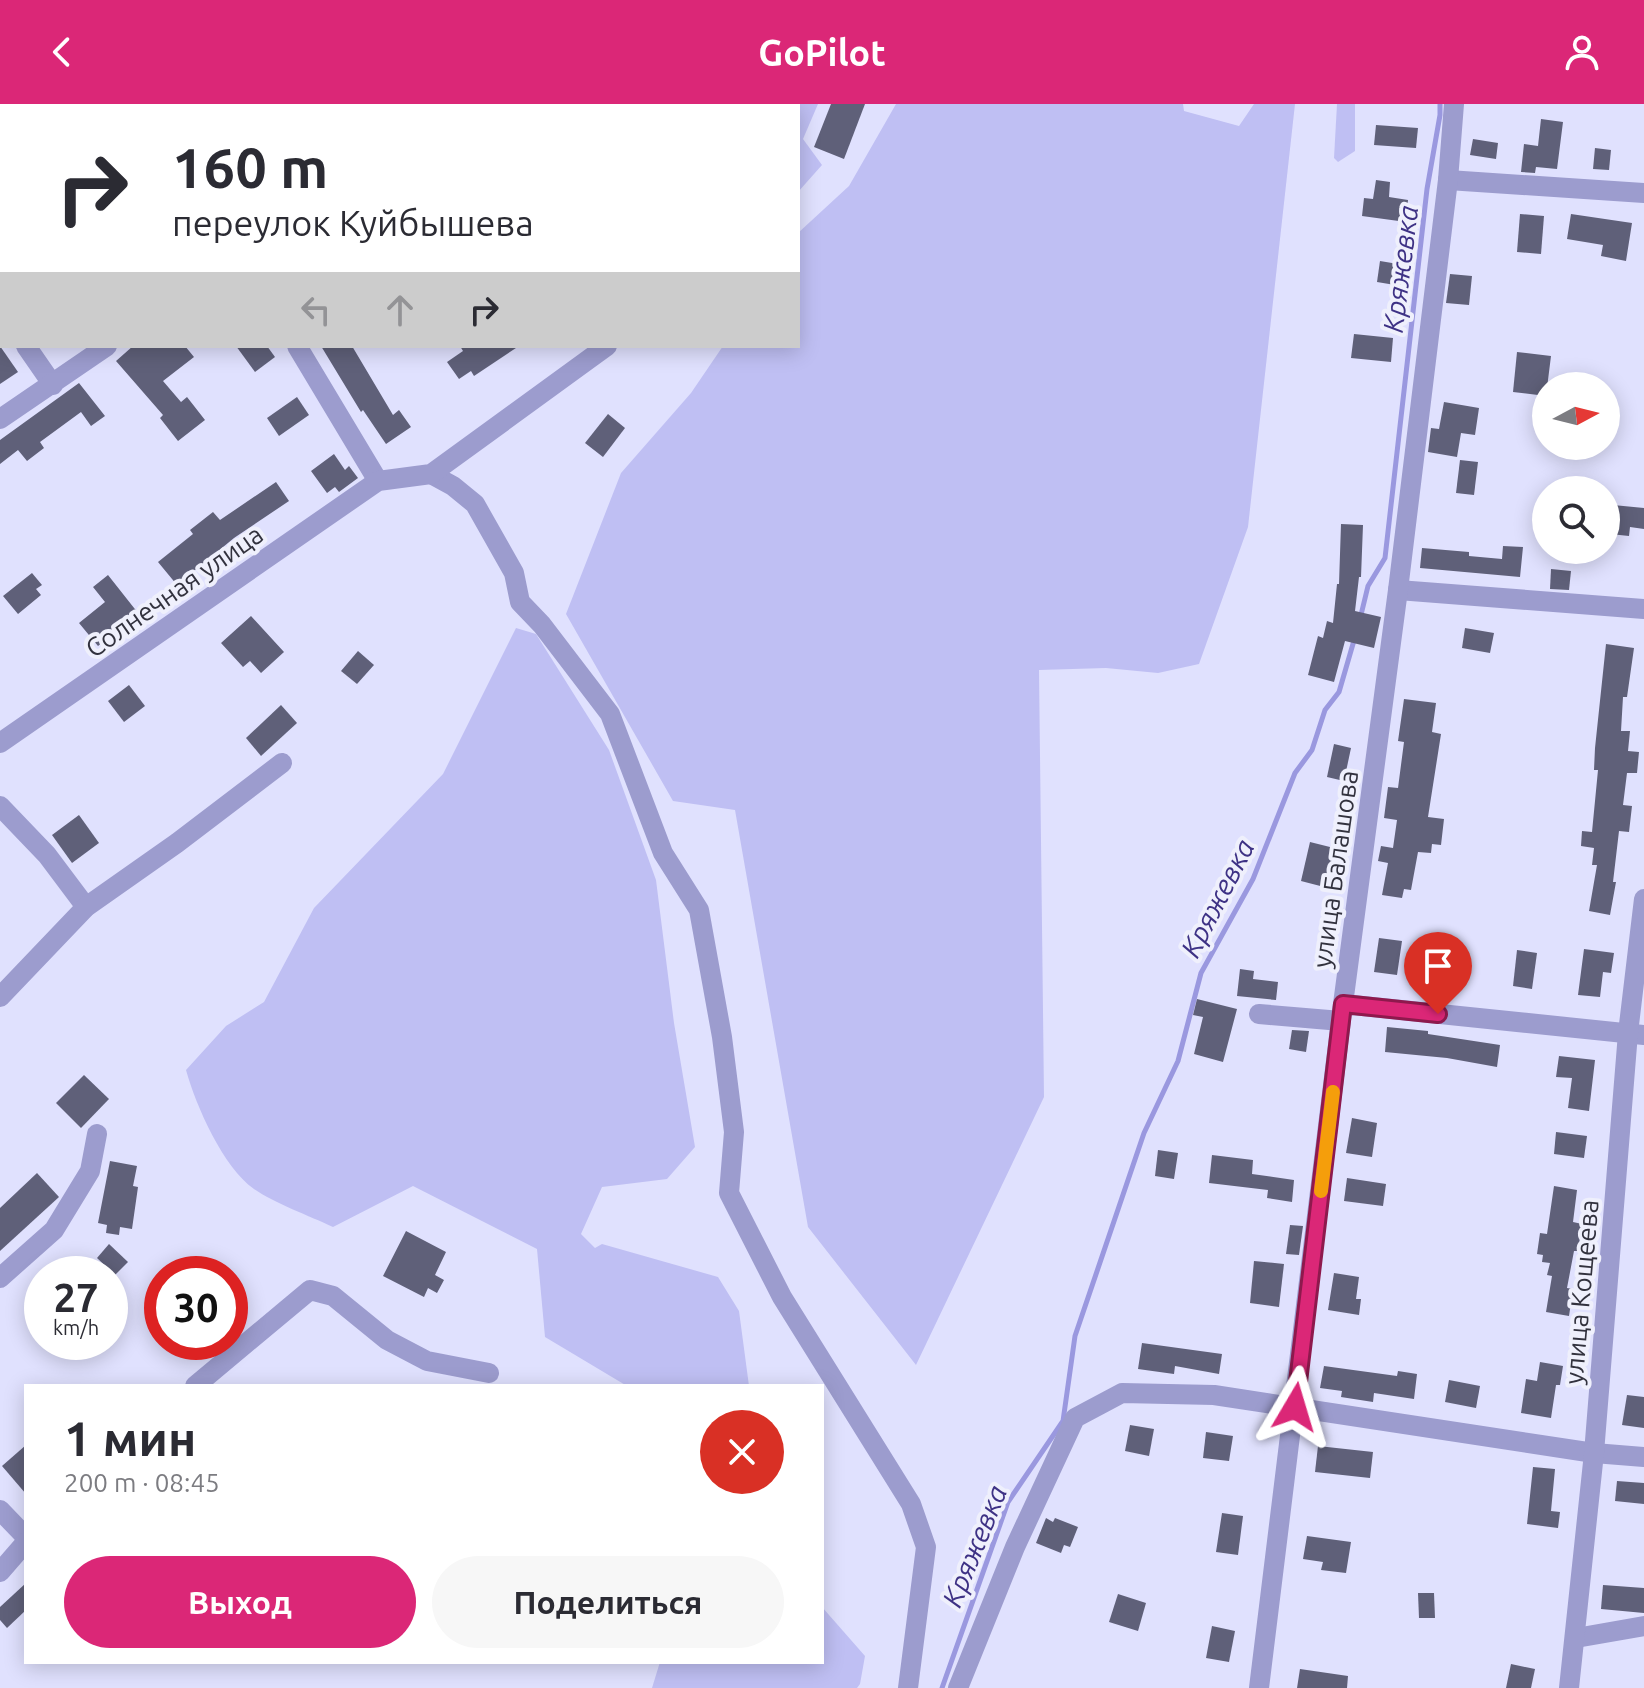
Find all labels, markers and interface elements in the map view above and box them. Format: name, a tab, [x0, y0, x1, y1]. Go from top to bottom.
icon: back	[40, 30, 84, 74]
icon: person	[1560, 30, 1604, 74]
text: GoPilot	[758, 32, 886, 73]
icon: right	[40, 136, 144, 240]
text: 160 m	[172, 136, 328, 199]
text: переулок Куйбышева	[172, 202, 534, 243]
water label: Кряжевка	[1377, 204, 1423, 334]
icon: left	[294, 288, 338, 332]
icon: ahead	[378, 288, 422, 332]
icon: right	[462, 288, 506, 332]
north arrow	[1532, 372, 1620, 460]
map controls	[1532, 372, 1620, 564]
button: search	[1532, 476, 1620, 564]
street label: Солнечная улица	[80, 519, 268, 663]
street label: улица Балашова	[1307, 768, 1363, 970]
water label: Кряжевка	[1174, 834, 1260, 962]
pin	[1404, 932, 1472, 1014]
icon: arrive	[1416, 944, 1460, 988]
street label: улица Кощеева	[1558, 1198, 1604, 1386]
speed limit sign: 30	[144, 1256, 248, 1360]
text: 27	[53, 1275, 99, 1320]
text: km/h	[53, 1316, 99, 1339]
position arrow	[1253, 1365, 1337, 1449]
button: close	[700, 1410, 784, 1494]
text: 1 мин	[64, 1411, 196, 1465]
text: 200 m · 08:45	[64, 1468, 220, 1497]
water label: Кряжевка	[936, 1481, 1012, 1611]
button: Выход	[64, 1556, 416, 1648]
button: Поделиться	[432, 1556, 784, 1648]

